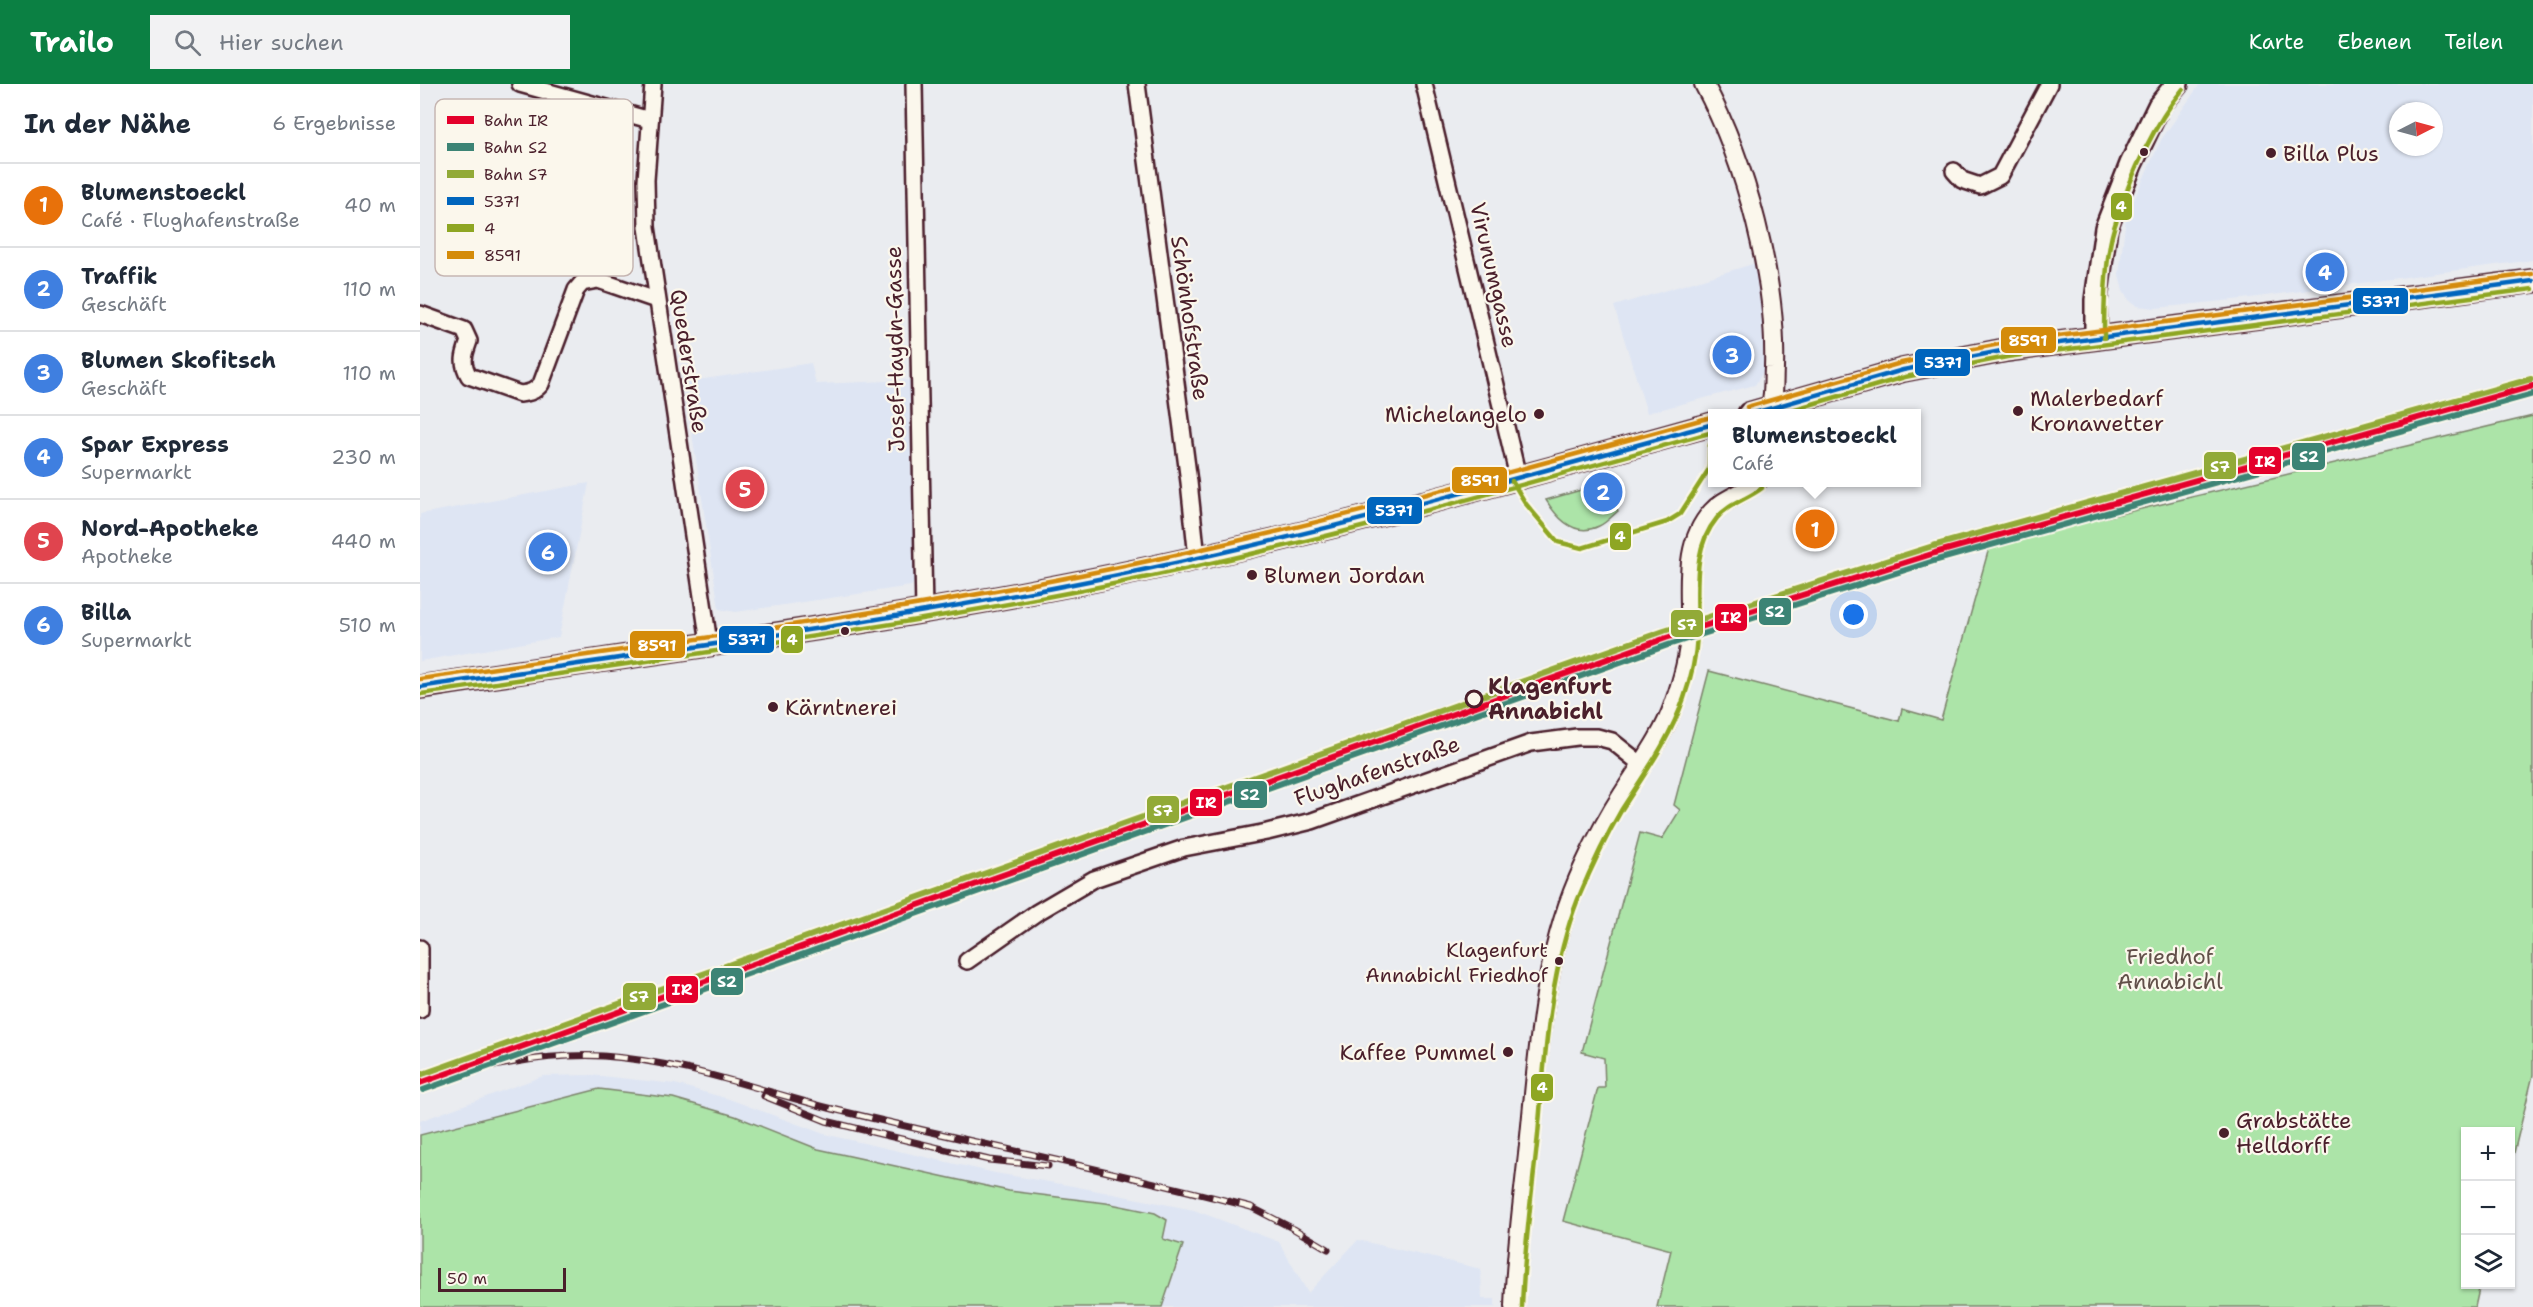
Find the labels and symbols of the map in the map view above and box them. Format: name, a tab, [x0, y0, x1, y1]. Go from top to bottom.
legend	[435, 99, 633, 276]
north arrow	[2389, 102, 2443, 156]
text: Bahn IR	[484, 110, 548, 131]
text: Bahn S2	[484, 137, 548, 158]
place label: Billa Plus	[2283, 139, 2379, 168]
unlabelled marker	[2138, 146, 2150, 158]
marker: Billa Plus	[2264, 146, 2278, 160]
text: Bahn S7	[484, 164, 548, 185]
text: 5371	[484, 191, 520, 212]
line badge: 4	[2110, 192, 2133, 221]
text: 4	[2115, 196, 2127, 217]
street label: Virunumgasse	[1463, 199, 1525, 351]
text: 4	[484, 218, 495, 239]
street label: Schönhofstraße	[1164, 234, 1216, 402]
text: 8591	[484, 245, 521, 266]
street label: Josef-Haydn-Gasse	[879, 246, 911, 452]
pin: 4	[2306, 250, 2344, 294]
street label: Quederstraße	[663, 287, 715, 435]
line badge: 5371	[2352, 287, 2409, 315]
text: 5371	[2362, 291, 2400, 312]
line badge: 8591	[2000, 326, 2057, 354]
text: 8591	[2009, 330, 2047, 351]
pin: 3	[1712, 332, 1752, 378]
line badge: 5371	[1914, 348, 1971, 377]
text: 5371	[1924, 352, 1962, 373]
place label: Malerbedarf Kronawetter	[2030, 384, 2164, 438]
place label: Michelangelo	[1385, 400, 1527, 429]
marker: Malerbedarf Kronawetter	[2011, 404, 2025, 418]
marker: Michelangelo	[1532, 407, 1546, 421]
line badge: S2	[2291, 442, 2326, 471]
line badge: IR	[2248, 446, 2282, 475]
text: S2	[2299, 446, 2319, 467]
line badge: S7	[2203, 451, 2237, 480]
text: IR	[2254, 451, 2276, 472]
text: S7	[2210, 456, 2230, 477]
pin: 5	[726, 466, 764, 512]
line badge: 8591	[1451, 466, 1508, 494]
text: 8591	[1461, 470, 1499, 491]
pin: 2	[1584, 470, 1622, 514]
line badge: 5371	[1366, 496, 1423, 525]
text: 5371	[1375, 500, 1413, 521]
pin: 1	[1796, 506, 1834, 552]
line badge: 4	[1609, 522, 1632, 551]
text: 4	[1614, 526, 1626, 547]
pin: 6	[528, 530, 568, 574]
place label: Blumen Jordan	[1264, 561, 1425, 590]
marker: Blumen Jordan	[1245, 568, 1259, 582]
line badge: S2	[1758, 597, 1792, 626]
your location	[1839, 600, 1868, 629]
text: S2	[1765, 601, 1785, 622]
line badge: IR	[1714, 603, 1748, 632]
text: IR	[1720, 607, 1742, 628]
line badge: S7	[1670, 609, 1704, 638]
text: S7	[1677, 614, 1697, 635]
line badge: 5371	[718, 625, 775, 654]
line badge: 4	[780, 625, 804, 654]
unlabelled marker	[839, 625, 851, 637]
text: 5371	[728, 629, 766, 650]
text: 4	[786, 629, 798, 650]
line badge: 8591	[629, 630, 686, 659]
text: 8591	[638, 635, 676, 656]
place label: Klagenfurt Annabichl	[1488, 672, 1612, 726]
marker: Klagenfurt Annabichl	[1465, 690, 1483, 708]
place label: Kärntnerei	[785, 693, 897, 722]
marker: Kärntnerei	[766, 700, 780, 714]
street label: Flughafenstraße	[1290, 729, 1464, 813]
line badge: S2	[1233, 780, 1268, 809]
text: S2	[1240, 784, 1260, 805]
line badge: IR	[1189, 788, 1223, 817]
text: IR	[1195, 792, 1217, 813]
line badge: S7	[1146, 795, 1180, 824]
text: S7	[1153, 800, 1173, 821]
place label: Klagenfurt Annabichl Friedhof	[1365, 937, 1549, 988]
park label: Friedhof Annabichl	[2117, 942, 2223, 996]
marker: Klagenfurt Annabichl Friedhof	[1553, 955, 1565, 967]
line badge: S2	[710, 967, 744, 996]
text: S2	[717, 971, 737, 992]
line badge: IR	[665, 975, 699, 1004]
text: IR	[671, 979, 693, 1000]
line badge: S7	[622, 982, 657, 1011]
text: S7	[629, 986, 649, 1007]
place label: Kaffee Pummel	[1339, 1038, 1496, 1067]
marker: Kaffee Pummel	[1501, 1045, 1515, 1059]
line badge: 4	[1530, 1073, 1554, 1102]
text: 4	[1536, 1077, 1548, 1098]
place label: Grabstätte Helldorff	[2236, 1106, 2352, 1160]
marker: Grabstätte Helldorff	[2217, 1126, 2231, 1140]
scale bar	[438, 1265, 566, 1292]

